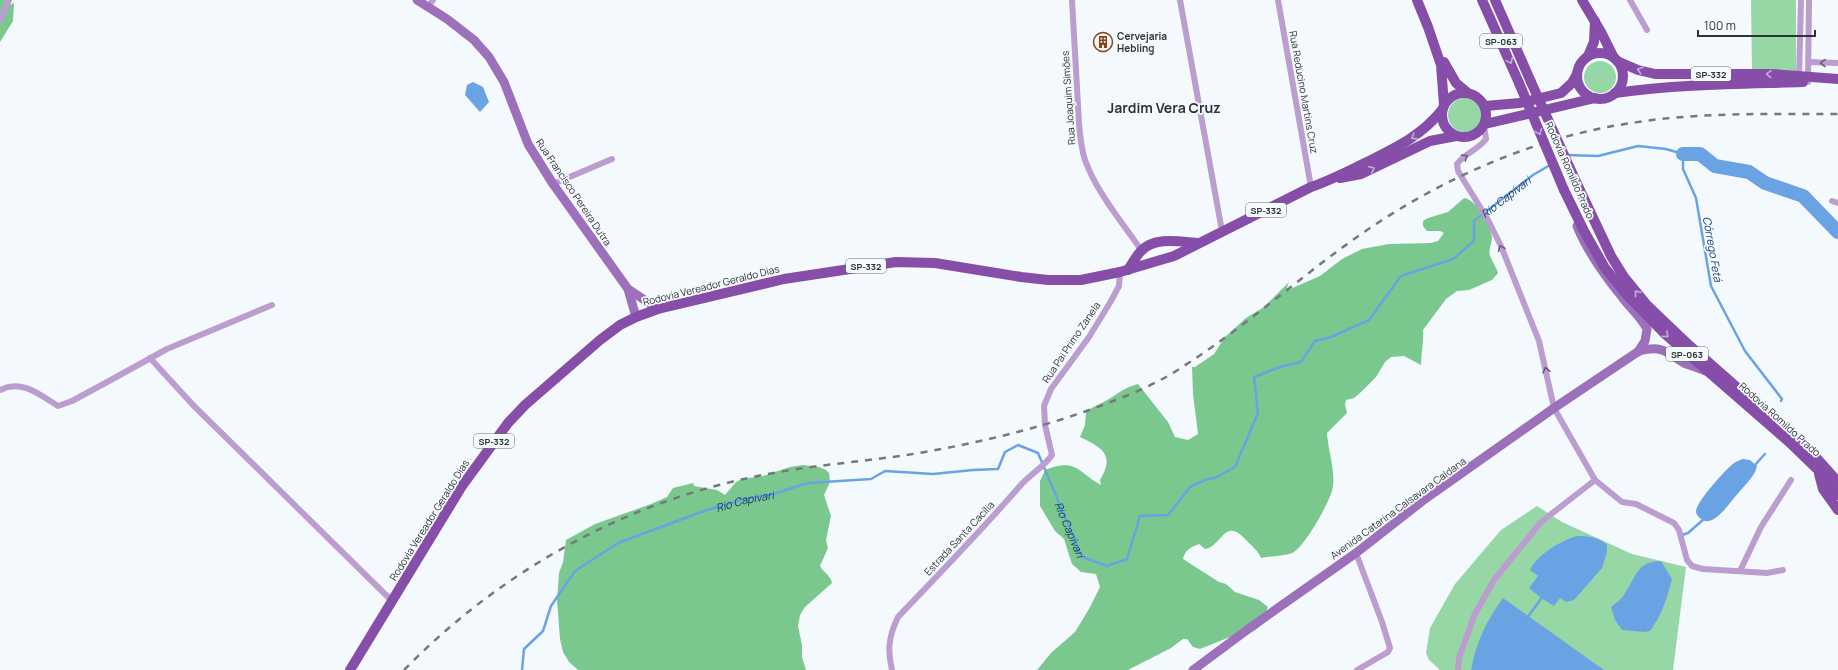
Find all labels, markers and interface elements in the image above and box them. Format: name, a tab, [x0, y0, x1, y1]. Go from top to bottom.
scale bar	[1698, 12, 1815, 38]
text: 100 m	[1704, 17, 1736, 34]
place label: Cervejaria Hebling	[1117, 29, 1167, 55]
street label: Rua Reducino Martins Cruz	[1286, 30, 1322, 154]
building icon: Cervejaria Hebling	[1092, 31, 1114, 53]
road number: SP-063	[1480, 34, 1522, 48]
street label: Rua Joaquim Simões	[1058, 50, 1078, 146]
one-way arrow	[1505, 58, 1513, 65]
one-way arrow	[1820, 59, 1826, 67]
one-way arrow	[1636, 66, 1643, 75]
road number: SP-332	[1691, 67, 1731, 81]
one-way arrow	[1766, 70, 1772, 79]
district label: Jardim Vera Cruz	[1107, 98, 1221, 117]
street label: Rodovia Romildo Prado	[1542, 119, 1598, 221]
one-way arrow	[1535, 128, 1543, 135]
one-way arrow	[1411, 132, 1418, 139]
street label: Rua Francisco Pereira Dutra	[533, 136, 615, 248]
one-way arrow	[1460, 155, 1467, 162]
one-way arrow	[1368, 166, 1375, 174]
water label: Rio Capivari	[1477, 172, 1534, 221]
road number: SP-332	[1246, 203, 1286, 217]
water label: Córrego Fetá	[1700, 215, 1726, 284]
one-way arrow	[1498, 245, 1506, 253]
road number: SP-332	[846, 259, 886, 273]
street label: Rodovia Vereador Geraldo Dias	[641, 261, 781, 309]
one-way arrow	[1634, 290, 1641, 297]
street label: Rua Pai Primo Zanela	[1039, 299, 1103, 385]
one-way arrow	[1661, 331, 1669, 338]
road number: SP-063	[1666, 347, 1708, 361]
one-way arrow	[1542, 367, 1550, 373]
street label: Rodovia Romildo Prado	[1736, 379, 1824, 459]
road number: SP-332	[474, 434, 514, 448]
street label: Avenida Catarina Calsavara Caldana	[1327, 454, 1469, 562]
street label: Rodovia Vereador Geraldo Dias	[386, 457, 472, 583]
water label: Rio Capivari	[714, 486, 776, 515]
street label: Estrada Santa Cacília	[921, 498, 997, 578]
water label: Rio Capivari	[1052, 499, 1089, 561]

